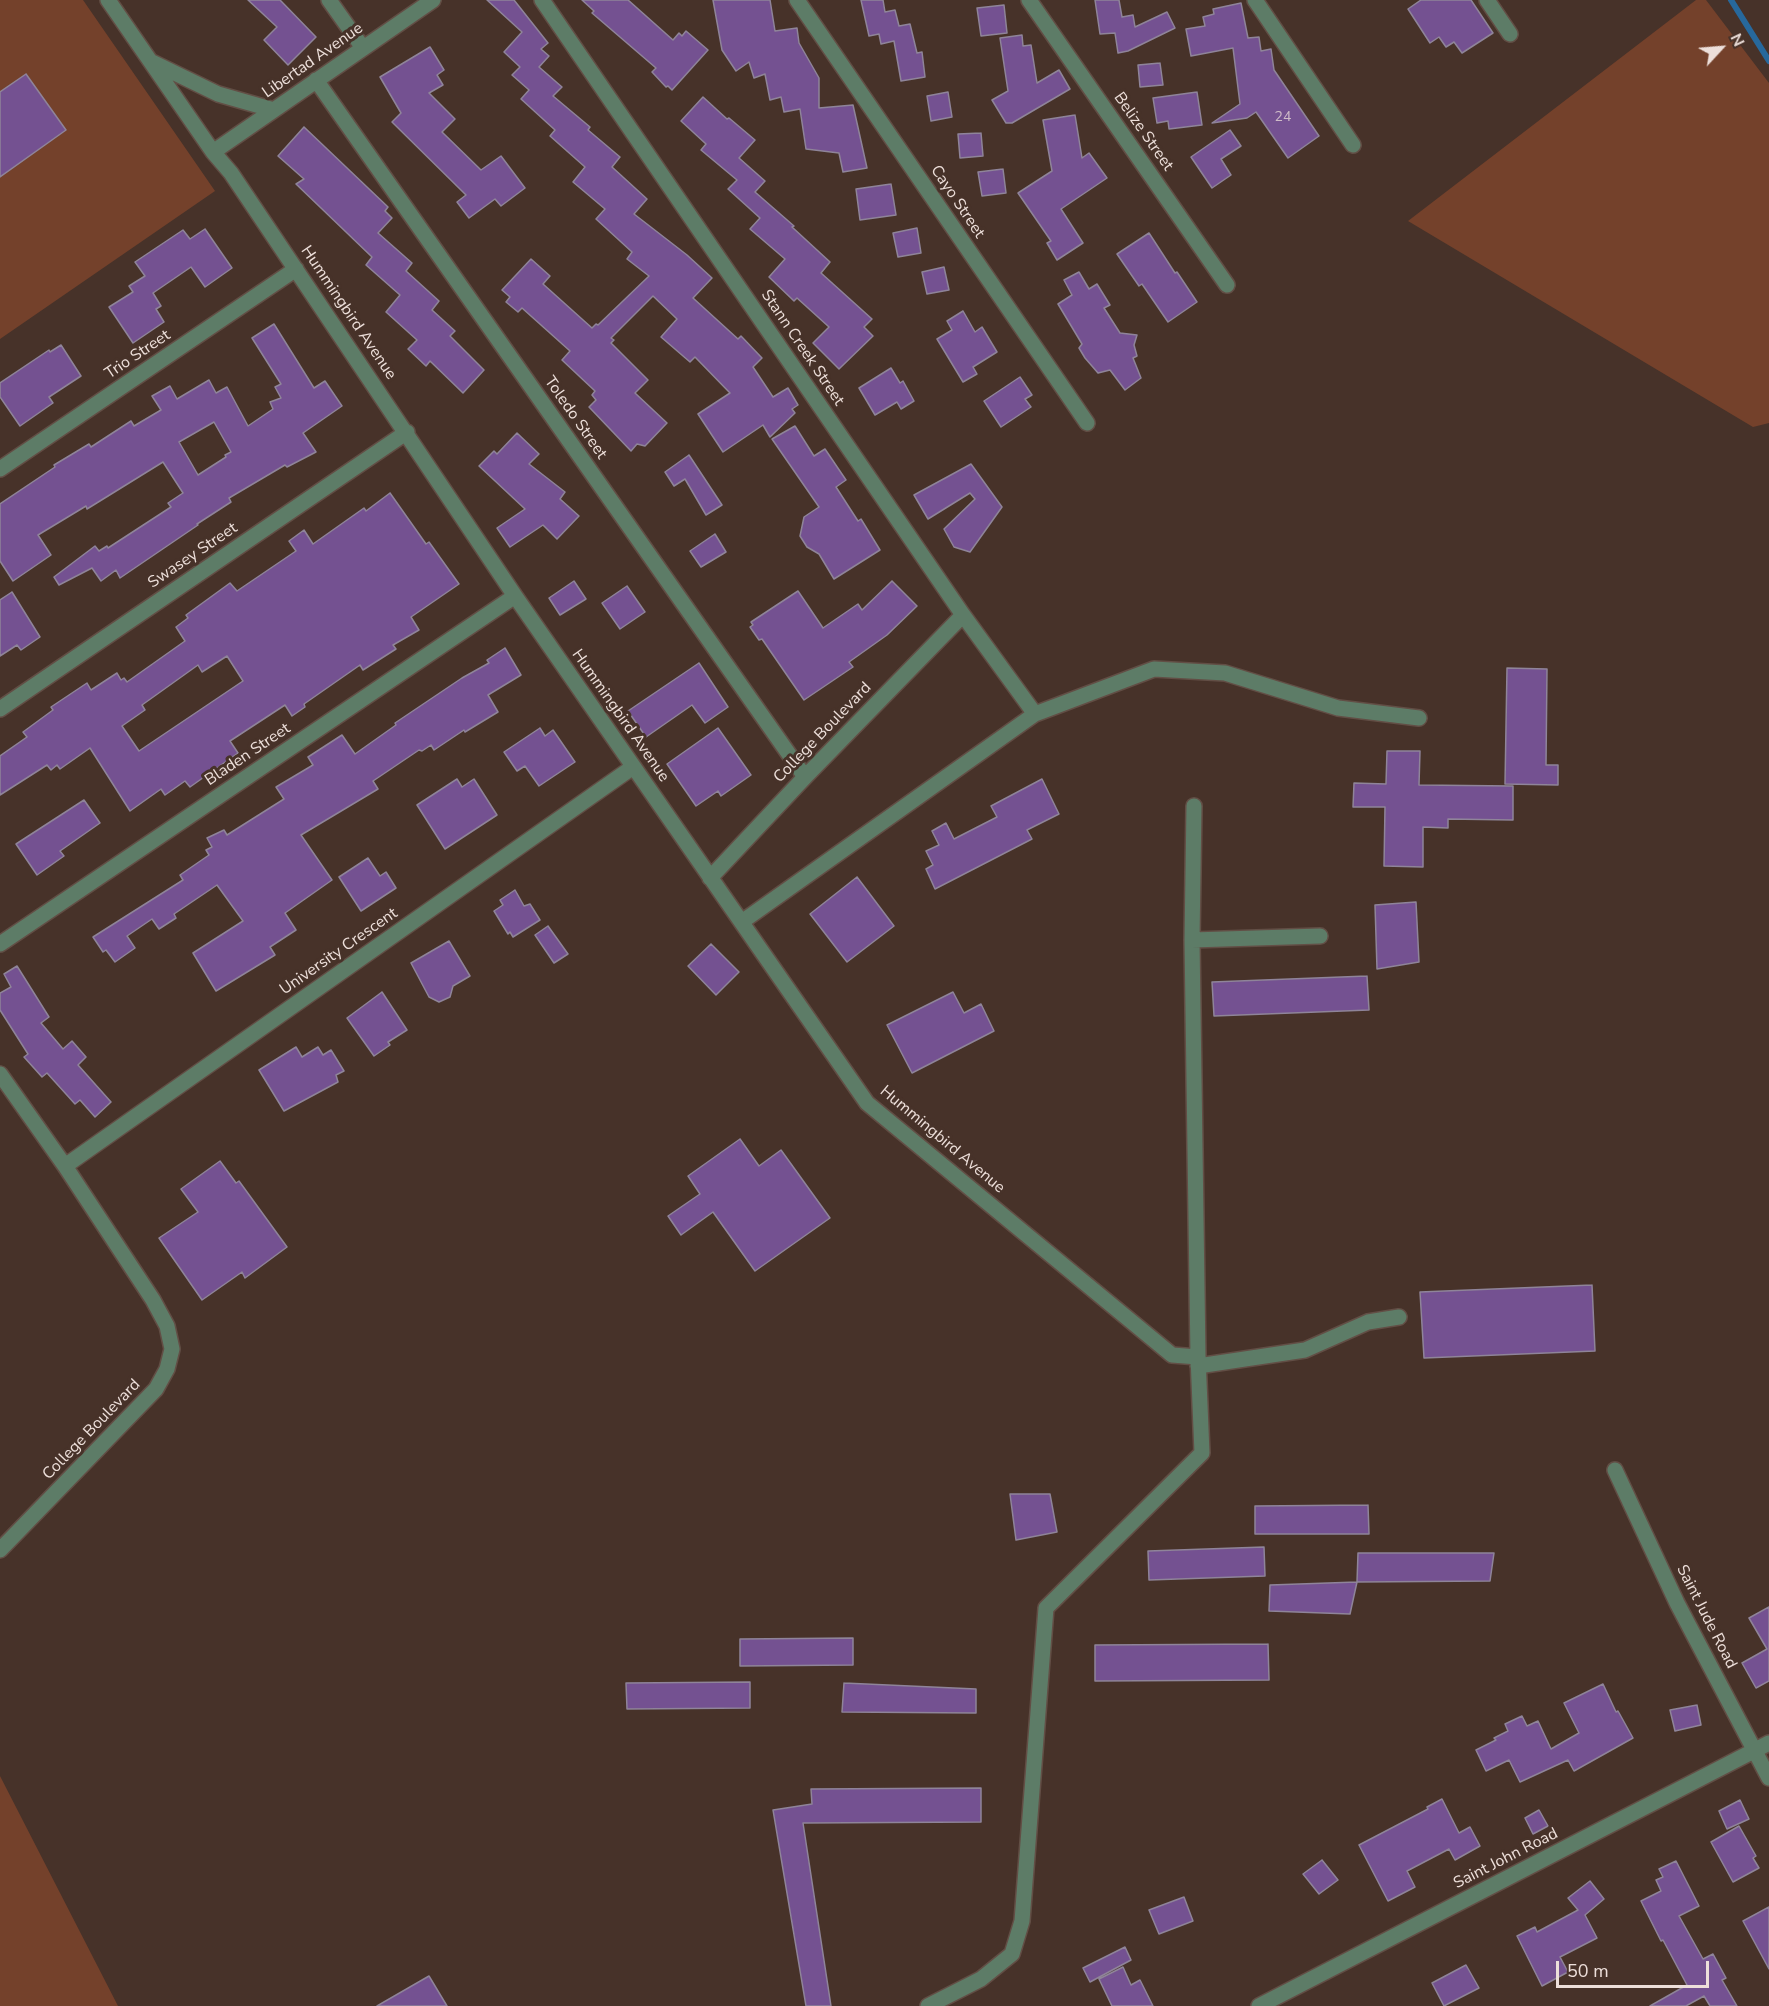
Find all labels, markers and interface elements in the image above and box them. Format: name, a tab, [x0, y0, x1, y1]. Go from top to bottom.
north arrow	[1691, 18, 1751, 78]
street label: Libertad Avenue	[259, 19, 367, 103]
text: N	[1725, 30, 1750, 50]
street label: Belize Street	[1109, 89, 1177, 175]
house number: 24	[1275, 110, 1291, 126]
street label: Cayo Street	[926, 162, 988, 242]
street label: Hummingbird Avenue	[296, 242, 400, 384]
street label: Stann Creek Street	[756, 287, 848, 409]
street label: Trio Street	[102, 326, 174, 384]
street label: Toledo Street	[539, 373, 611, 463]
street label: Swasey Street	[145, 519, 241, 593]
street label: Hummingbird Avenue	[567, 646, 673, 786]
street label: College Boulevard	[770, 679, 876, 787]
street label: Bladen Street	[202, 719, 294, 791]
street label: University Crescent	[276, 904, 402, 1000]
street label: Hummingbird Avenue	[876, 1082, 1008, 1198]
street label: College Boulevard	[39, 1376, 145, 1484]
street label: Saint Jude Road	[1672, 1562, 1740, 1672]
street label: Saint John Road	[1451, 1824, 1561, 1894]
scale bar	[1559, 1949, 1712, 1987]
text: 50 m	[1567, 1959, 1609, 1983]

